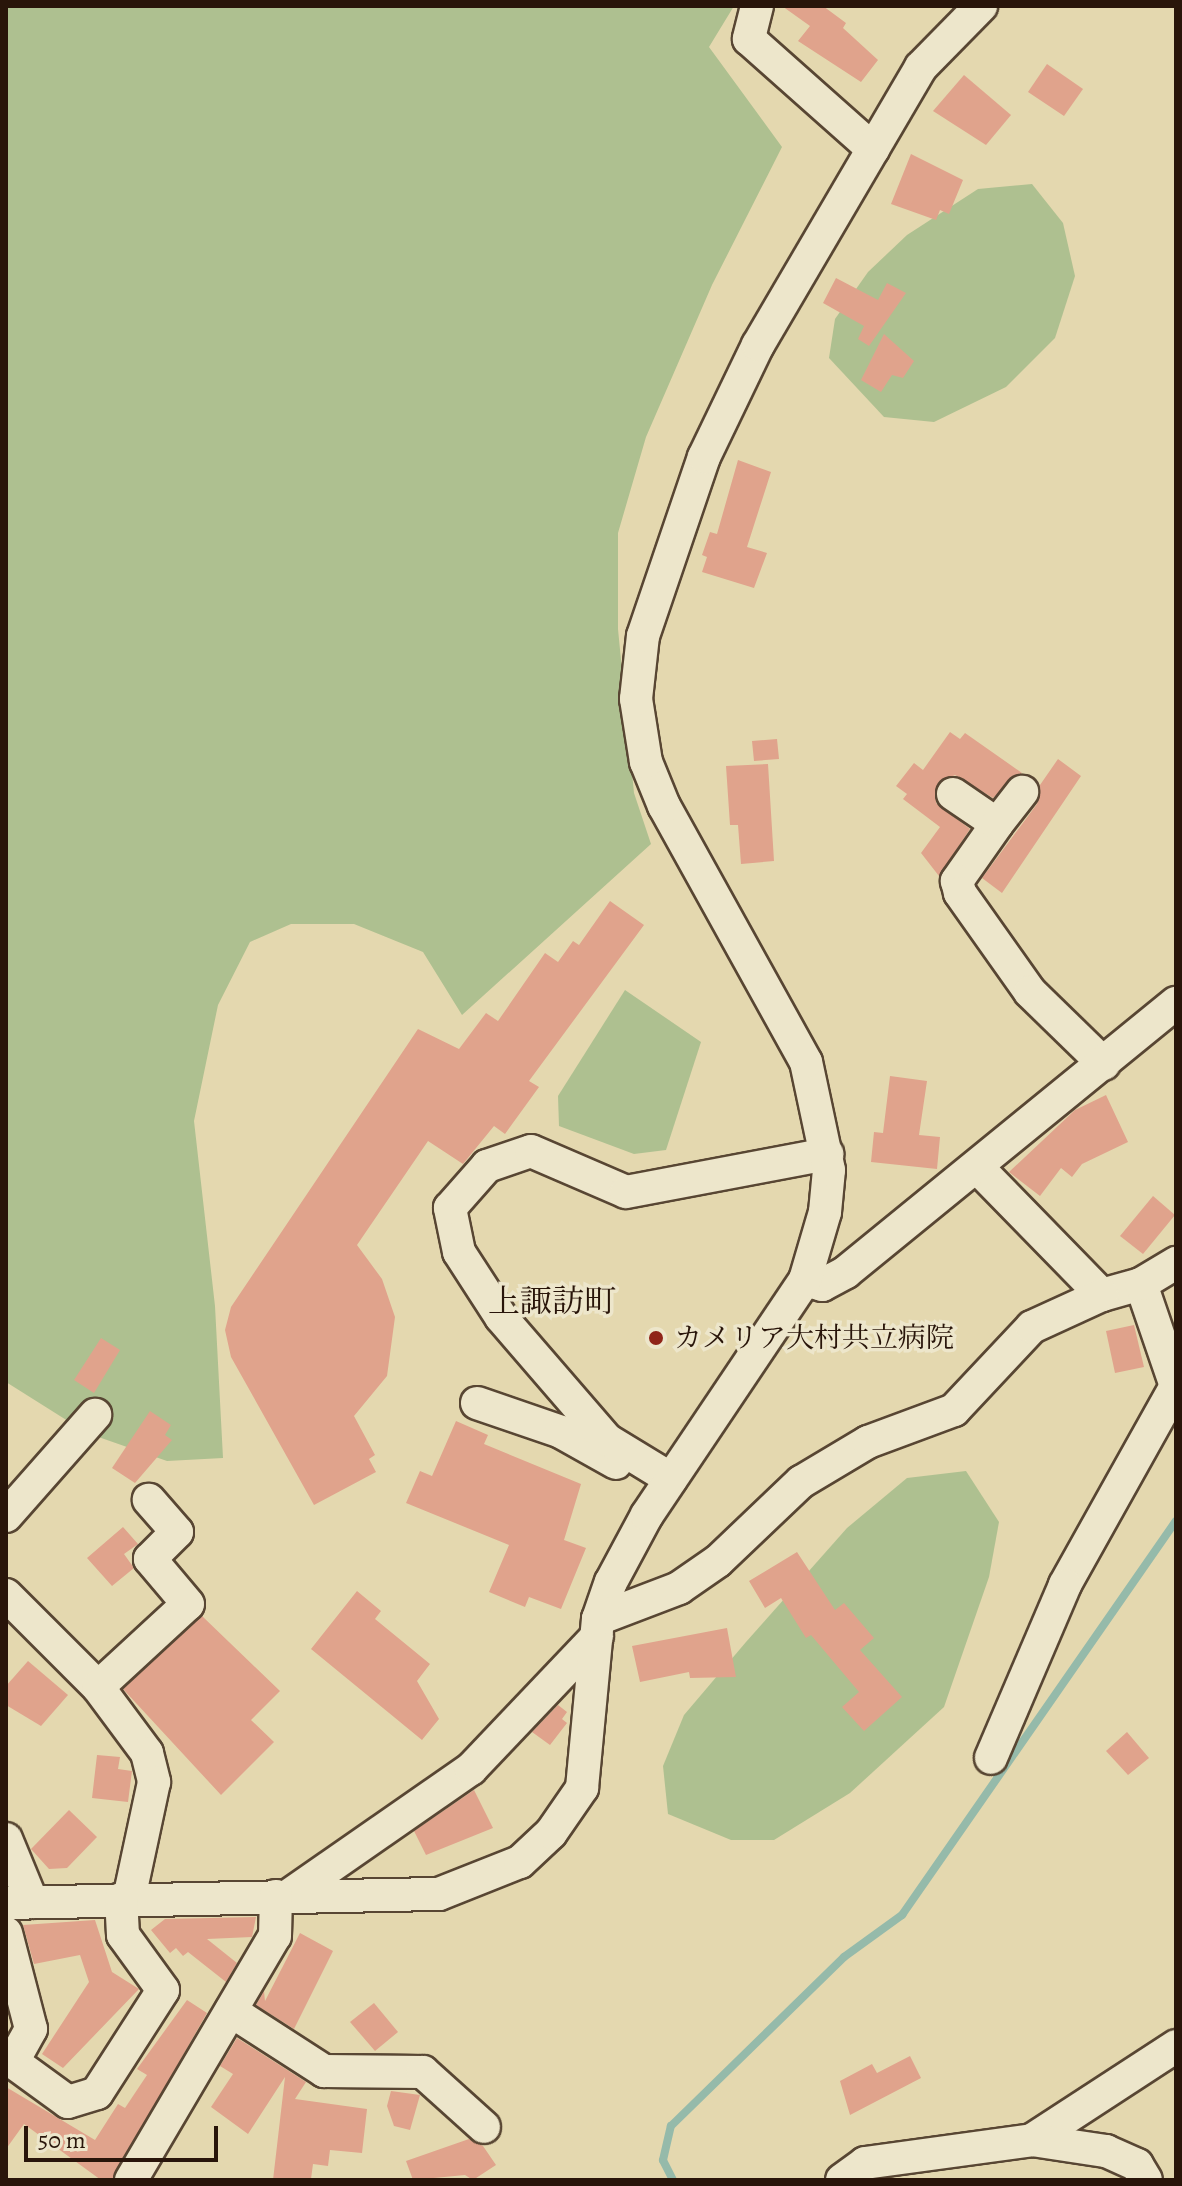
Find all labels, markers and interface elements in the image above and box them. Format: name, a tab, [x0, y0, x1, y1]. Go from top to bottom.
district label: 上諏訪町	[488, 1282, 616, 1320]
place label: カメリア大村共立病院	[674, 1321, 954, 1355]
marker: カメリア大村共立病院	[645, 1327, 667, 1349]
scale bar	[28, 2110, 222, 2160]
text: 50 m	[38, 2124, 86, 2156]

